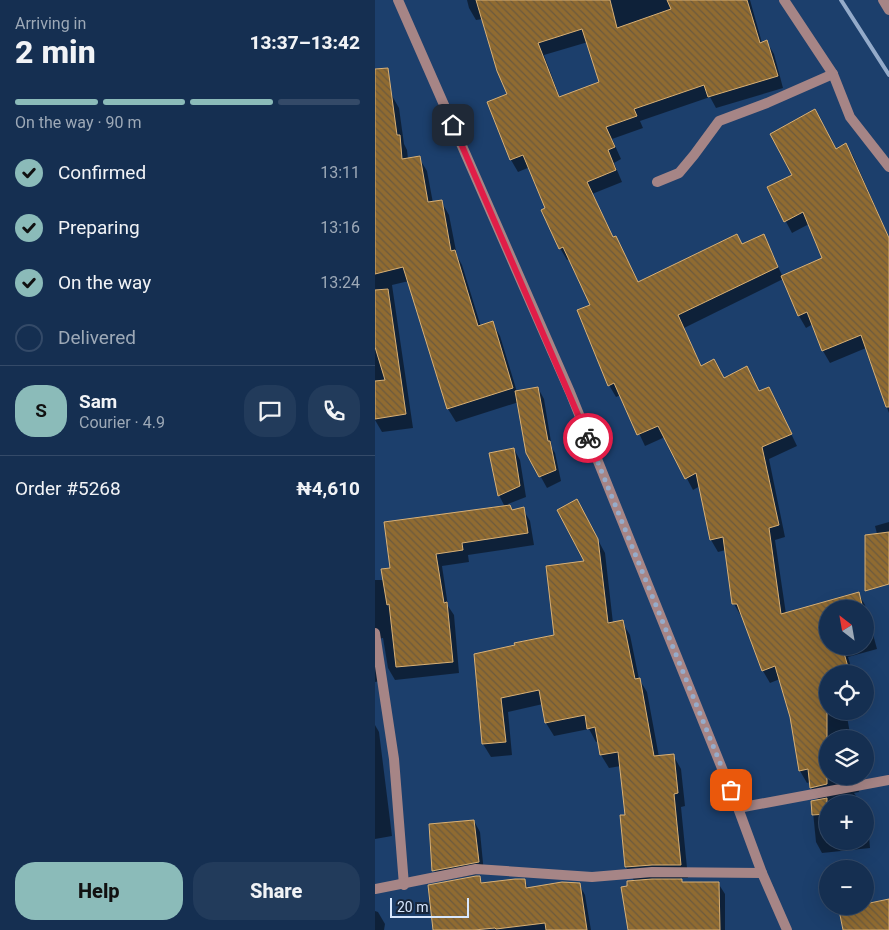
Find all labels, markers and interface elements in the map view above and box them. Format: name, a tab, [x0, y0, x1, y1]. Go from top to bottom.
text: Arriving in	[15, 14, 86, 33]
text: 13:37–13:42	[249, 31, 360, 54]
text: 2 min	[15, 33, 96, 71]
pin	[432, 104, 474, 146]
icon: home	[439, 111, 467, 139]
text: On the way · 90 m	[15, 113, 142, 132]
icon: check	[15, 159, 43, 187]
text: Confirmed	[58, 161, 146, 184]
text: 13:11	[320, 163, 360, 182]
icon: check	[15, 214, 43, 242]
text: Preparing	[58, 216, 140, 239]
text: 13:16	[320, 218, 360, 237]
icon: check	[15, 269, 43, 297]
text: On the way	[58, 271, 151, 294]
text: 13:24	[320, 273, 360, 292]
text: Delivered	[58, 326, 136, 349]
button: chat	[244, 385, 296, 437]
button: phone	[308, 385, 360, 437]
text: Sam	[79, 390, 117, 413]
text: S	[35, 399, 47, 422]
text: Courier · 4.9	[79, 413, 165, 432]
courier	[563, 413, 613, 463]
icon: bike	[574, 424, 602, 452]
text: Order #5268	[15, 477, 121, 500]
text: ₦4,610	[296, 477, 360, 500]
north arrow	[819, 600, 874, 655]
map controls	[819, 600, 874, 915]
button: locate	[819, 665, 874, 720]
button: layers	[819, 730, 874, 785]
pin	[710, 769, 752, 811]
icon: bag	[717, 776, 745, 804]
button: +	[819, 795, 874, 850]
button: −	[819, 860, 874, 915]
button: Help	[15, 862, 183, 920]
button: Share	[193, 862, 360, 920]
scale bar	[390, 895, 469, 918]
text: 20 m	[397, 899, 429, 915]

